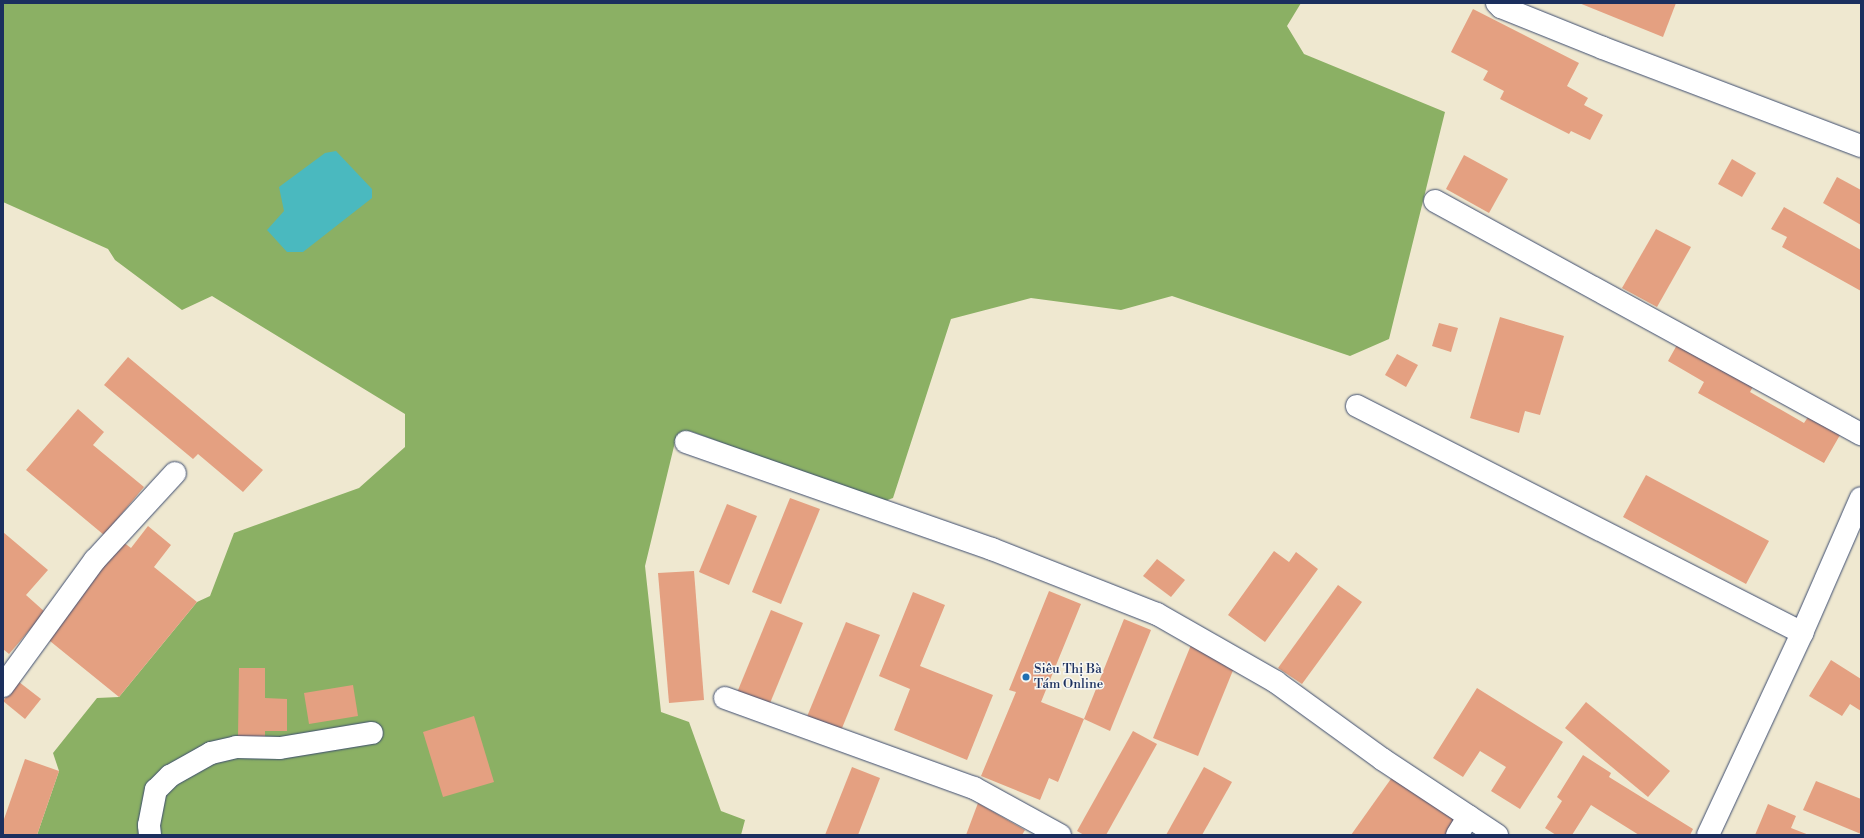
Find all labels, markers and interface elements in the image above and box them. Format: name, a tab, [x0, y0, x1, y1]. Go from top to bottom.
place label: Siêu Thị Bà Tám Online	[1034, 662, 1103, 693]
marker: Siêu Thị Bà Tám Online	[1021, 672, 1031, 682]

